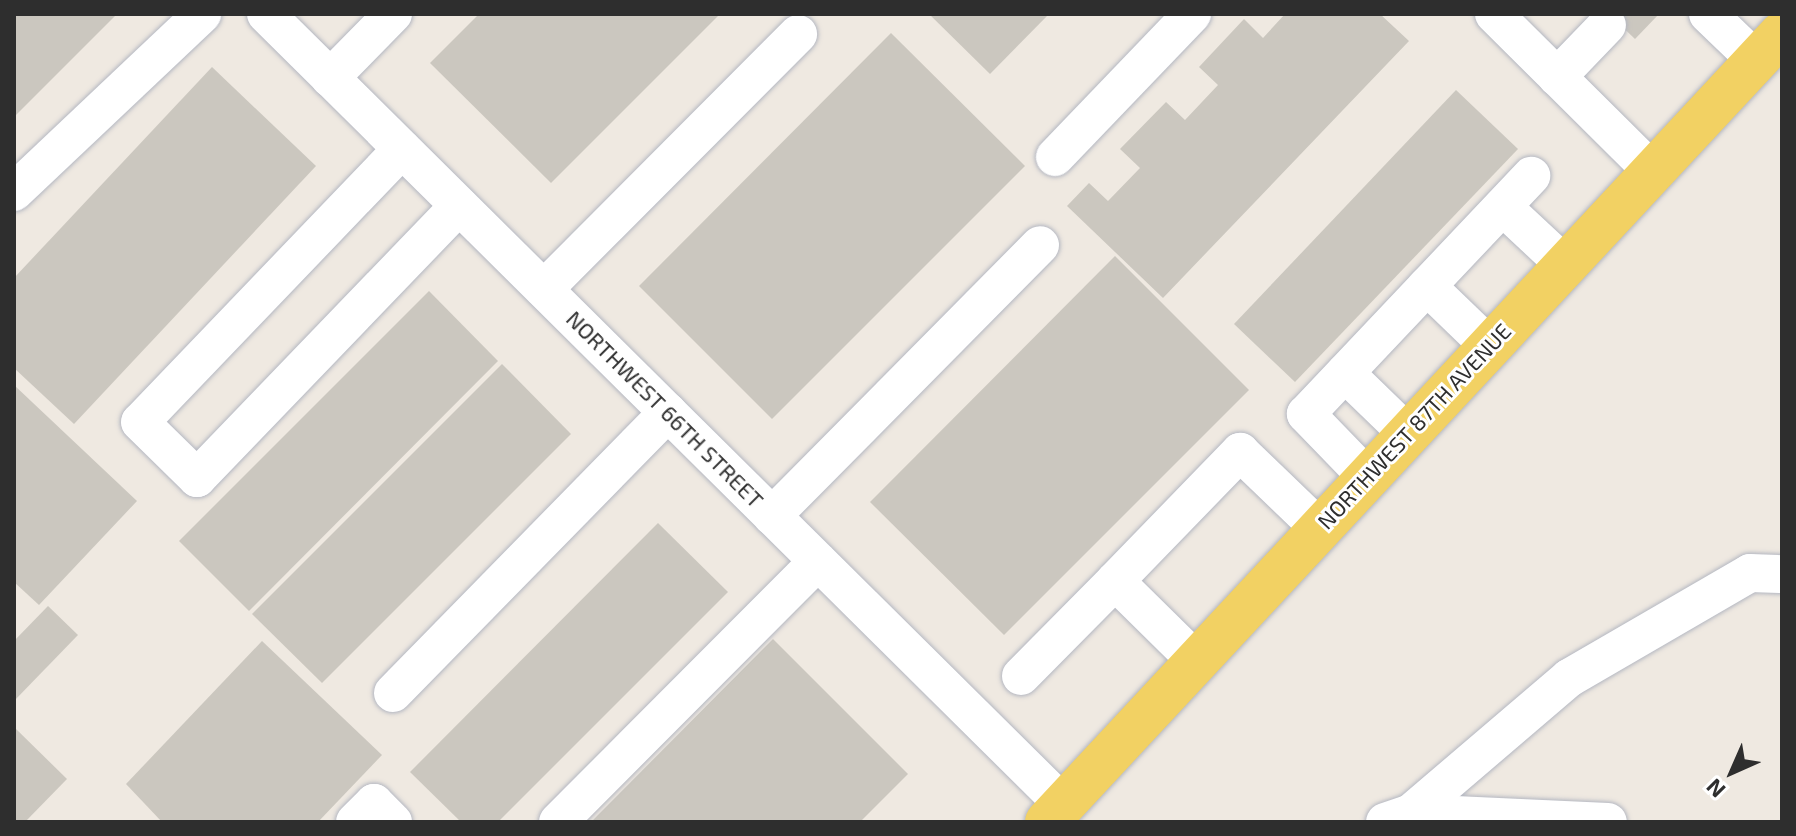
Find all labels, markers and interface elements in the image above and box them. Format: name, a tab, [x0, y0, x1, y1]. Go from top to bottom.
street label: NORTHWEST 66TH STREET	[561, 305, 769, 513]
street label: NORTHWEST 87TH AVENUE	[1311, 317, 1517, 535]
north arrow	[1692, 732, 1772, 812]
text: N	[1700, 774, 1730, 804]

